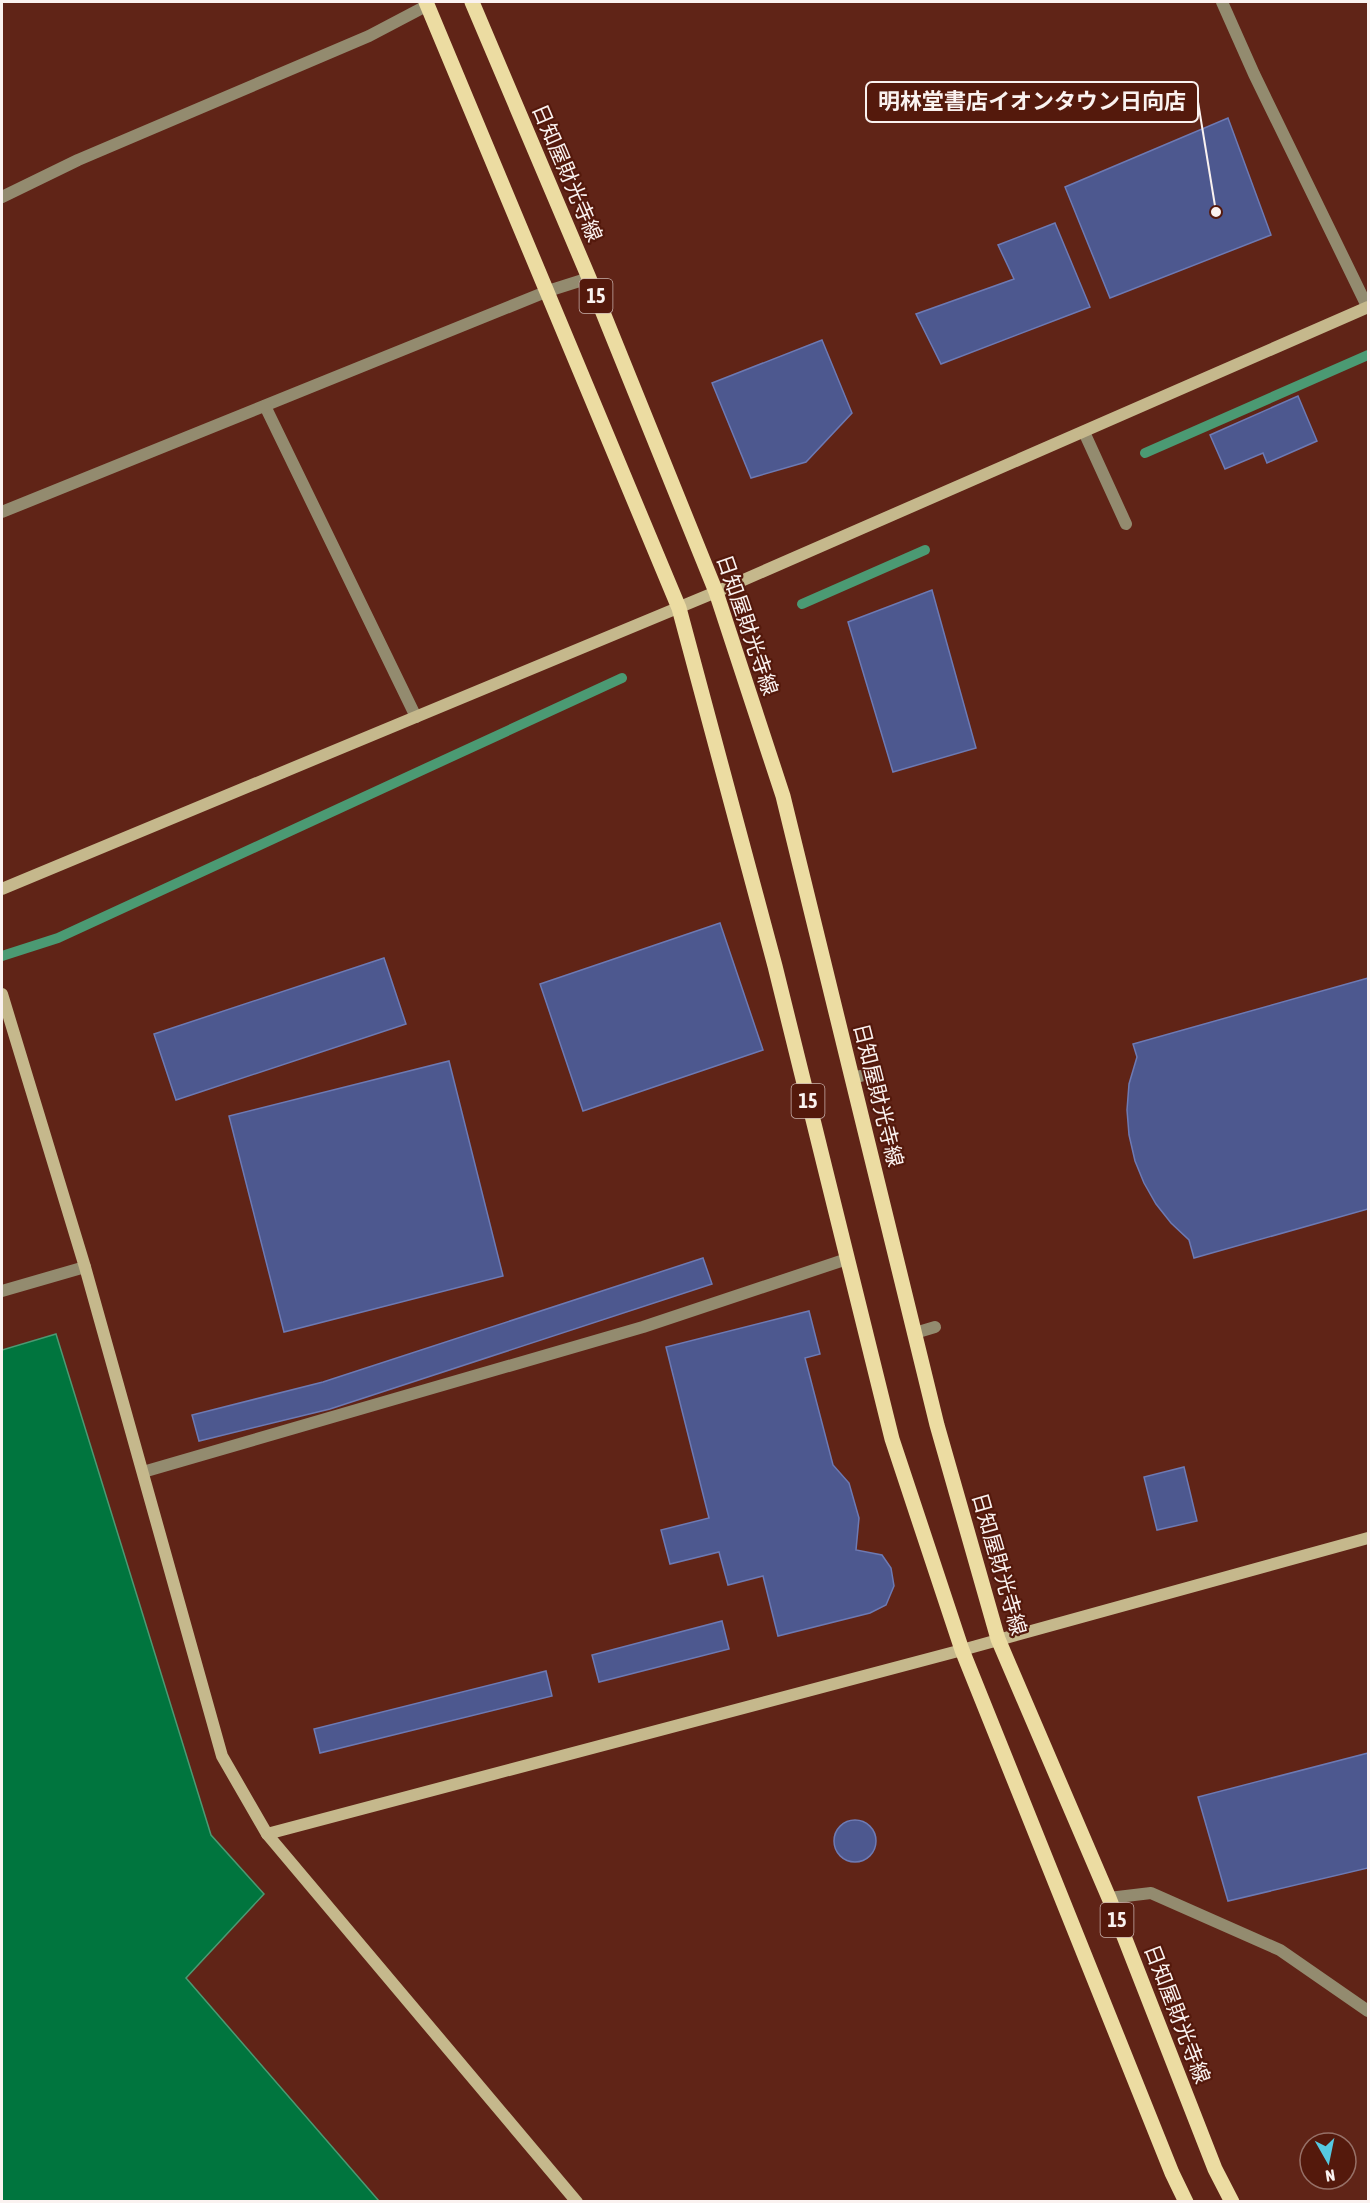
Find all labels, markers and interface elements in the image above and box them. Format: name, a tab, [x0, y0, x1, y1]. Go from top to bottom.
callout: 明林堂書店イオンタウン日向店	[866, 82, 1198, 122]
text: 明林堂書店イオンタウン日向店	[878, 88, 1186, 114]
street label: 日知屋財光寺線	[528, 100, 608, 245]
road number: 15	[580, 279, 612, 313]
street label: 日知屋財光寺線	[713, 551, 783, 698]
street label: 日知屋財光寺線	[850, 1021, 908, 1169]
road number: 15	[792, 1084, 824, 1118]
street label: 日知屋財光寺線	[968, 1490, 1032, 1638]
road number: 15	[1100, 1903, 1134, 1937]
street label: 日知屋財光寺線	[1140, 1941, 1215, 2087]
north arrow	[1298, 2131, 1358, 2191]
text: N	[1324, 2166, 1336, 2185]

